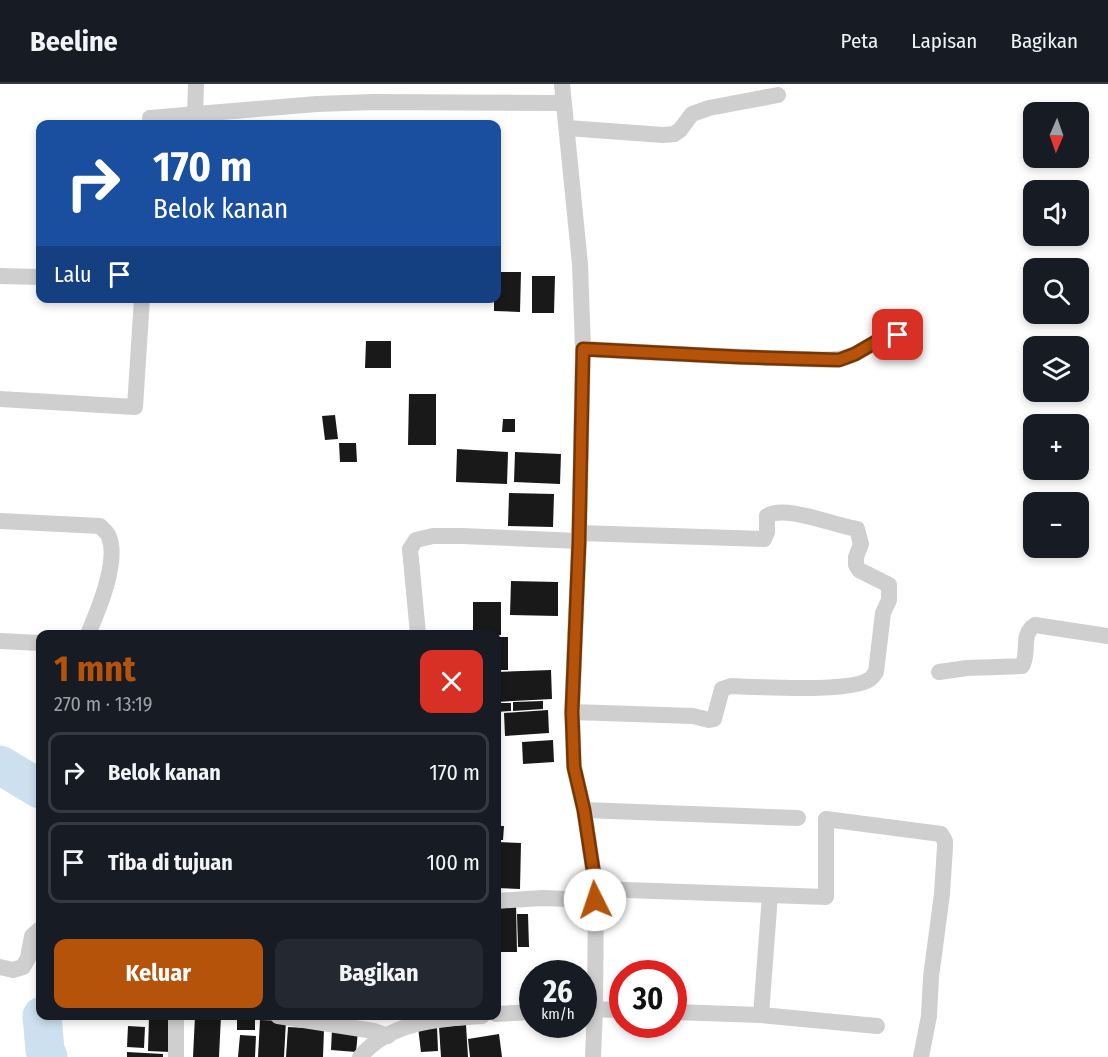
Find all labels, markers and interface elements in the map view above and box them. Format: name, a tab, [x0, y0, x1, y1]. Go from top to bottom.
text: Beeline	[30, 25, 118, 58]
text: Peta	[841, 28, 878, 54]
text: Lapisan	[911, 28, 977, 54]
text: Bagikan	[1010, 28, 1078, 54]
north arrow	[1023, 102, 1089, 168]
map controls	[1023, 102, 1089, 558]
text: 170 m	[153, 142, 252, 192]
icon: right	[54, 144, 132, 222]
button: sound	[1023, 180, 1089, 246]
text: Belok kanan	[153, 193, 288, 225]
icon: arrive	[103, 258, 136, 291]
button: search	[1023, 258, 1089, 324]
text: Lalu	[54, 261, 91, 288]
pin	[872, 309, 923, 360]
icon: arrive	[881, 318, 914, 351]
button: layers	[1023, 336, 1089, 402]
button: +	[1023, 414, 1089, 480]
button: −	[1023, 492, 1089, 558]
text: 1 mnt	[54, 647, 136, 691]
button: close	[420, 650, 483, 713]
text: 270 m · 13:19	[54, 692, 152, 716]
icon: right	[57, 756, 90, 789]
text: Belok kanan	[108, 759, 221, 786]
text: 170 m	[429, 759, 480, 786]
icon: arrive	[57, 846, 90, 879]
text: Tiba di tujuan	[108, 849, 233, 876]
text: 100 m	[426, 849, 480, 876]
position arrow	[563, 868, 627, 932]
button: Keluar	[54, 939, 263, 1008]
button: Bagikan	[275, 939, 483, 1008]
speed limit sign: 30	[609, 960, 687, 1038]
text: 26	[543, 974, 573, 1010]
text: km/h	[541, 1005, 575, 1023]

